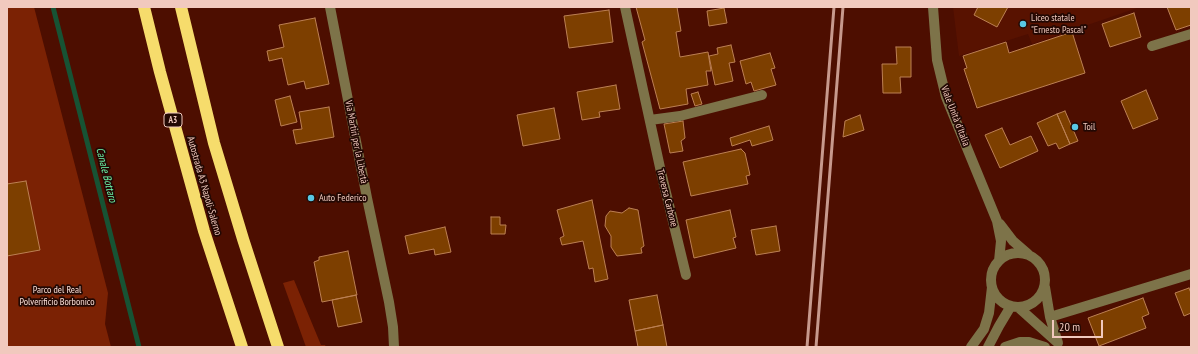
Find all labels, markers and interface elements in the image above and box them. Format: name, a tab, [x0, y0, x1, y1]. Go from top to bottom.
place label: Liceo statale "Ernesto Pascal"	[1031, 12, 1086, 36]
marker: Liceo statale "Ernesto Pascal"	[1018, 19, 1028, 29]
street label: Viale Unità d'Italia	[938, 84, 972, 148]
street label: Via Martiri per la Libertà	[342, 99, 370, 185]
road number: A3	[164, 113, 182, 127]
place label: Toil	[1083, 121, 1095, 133]
marker: Toil	[1070, 122, 1080, 132]
street label: Autostrada A3 Napoli-Salerno	[184, 135, 224, 237]
water label: Canale Bottaro	[93, 146, 119, 204]
street label: Traversa Carbone	[654, 168, 680, 228]
place label: Auto Federico	[319, 192, 367, 204]
marker: Auto Federico	[306, 193, 316, 203]
park label: Parco del Real Polverificio Borbonico	[19, 284, 95, 308]
scale bar	[1054, 312, 1105, 338]
text: 20 m	[1059, 319, 1080, 334]

